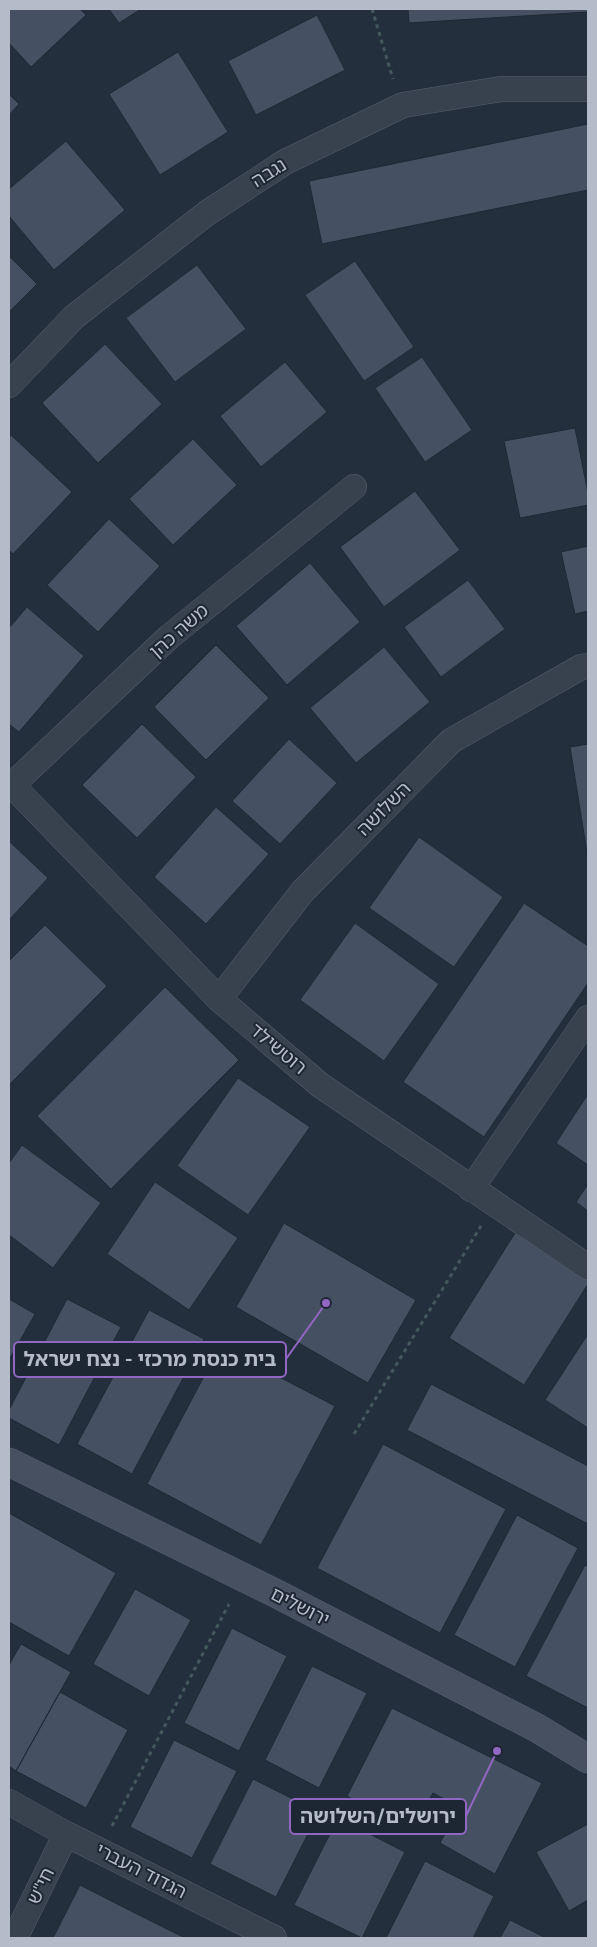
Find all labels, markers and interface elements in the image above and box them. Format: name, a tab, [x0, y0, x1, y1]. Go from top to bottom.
street label: נגבה	[247, 154, 291, 192]
street label: משה כהן	[145, 599, 213, 663]
street label: השלושה	[352, 777, 416, 841]
street label: רוטשילד	[245, 1019, 311, 1079]
callout: בית כנסת מרכזי - נצח ישראל	[14, 1342, 286, 1377]
text: בית כנסת מרכזי - נצח ישראל	[24, 1348, 276, 1371]
street label: ירושלים	[267, 1583, 333, 1631]
callout: ירושלים/השלושה	[290, 1799, 466, 1834]
text: ירושלים/השלושה	[300, 1805, 456, 1828]
street label: הגדוד העברי	[92, 1839, 190, 1903]
street label: חי"ש	[23, 1864, 59, 1908]

